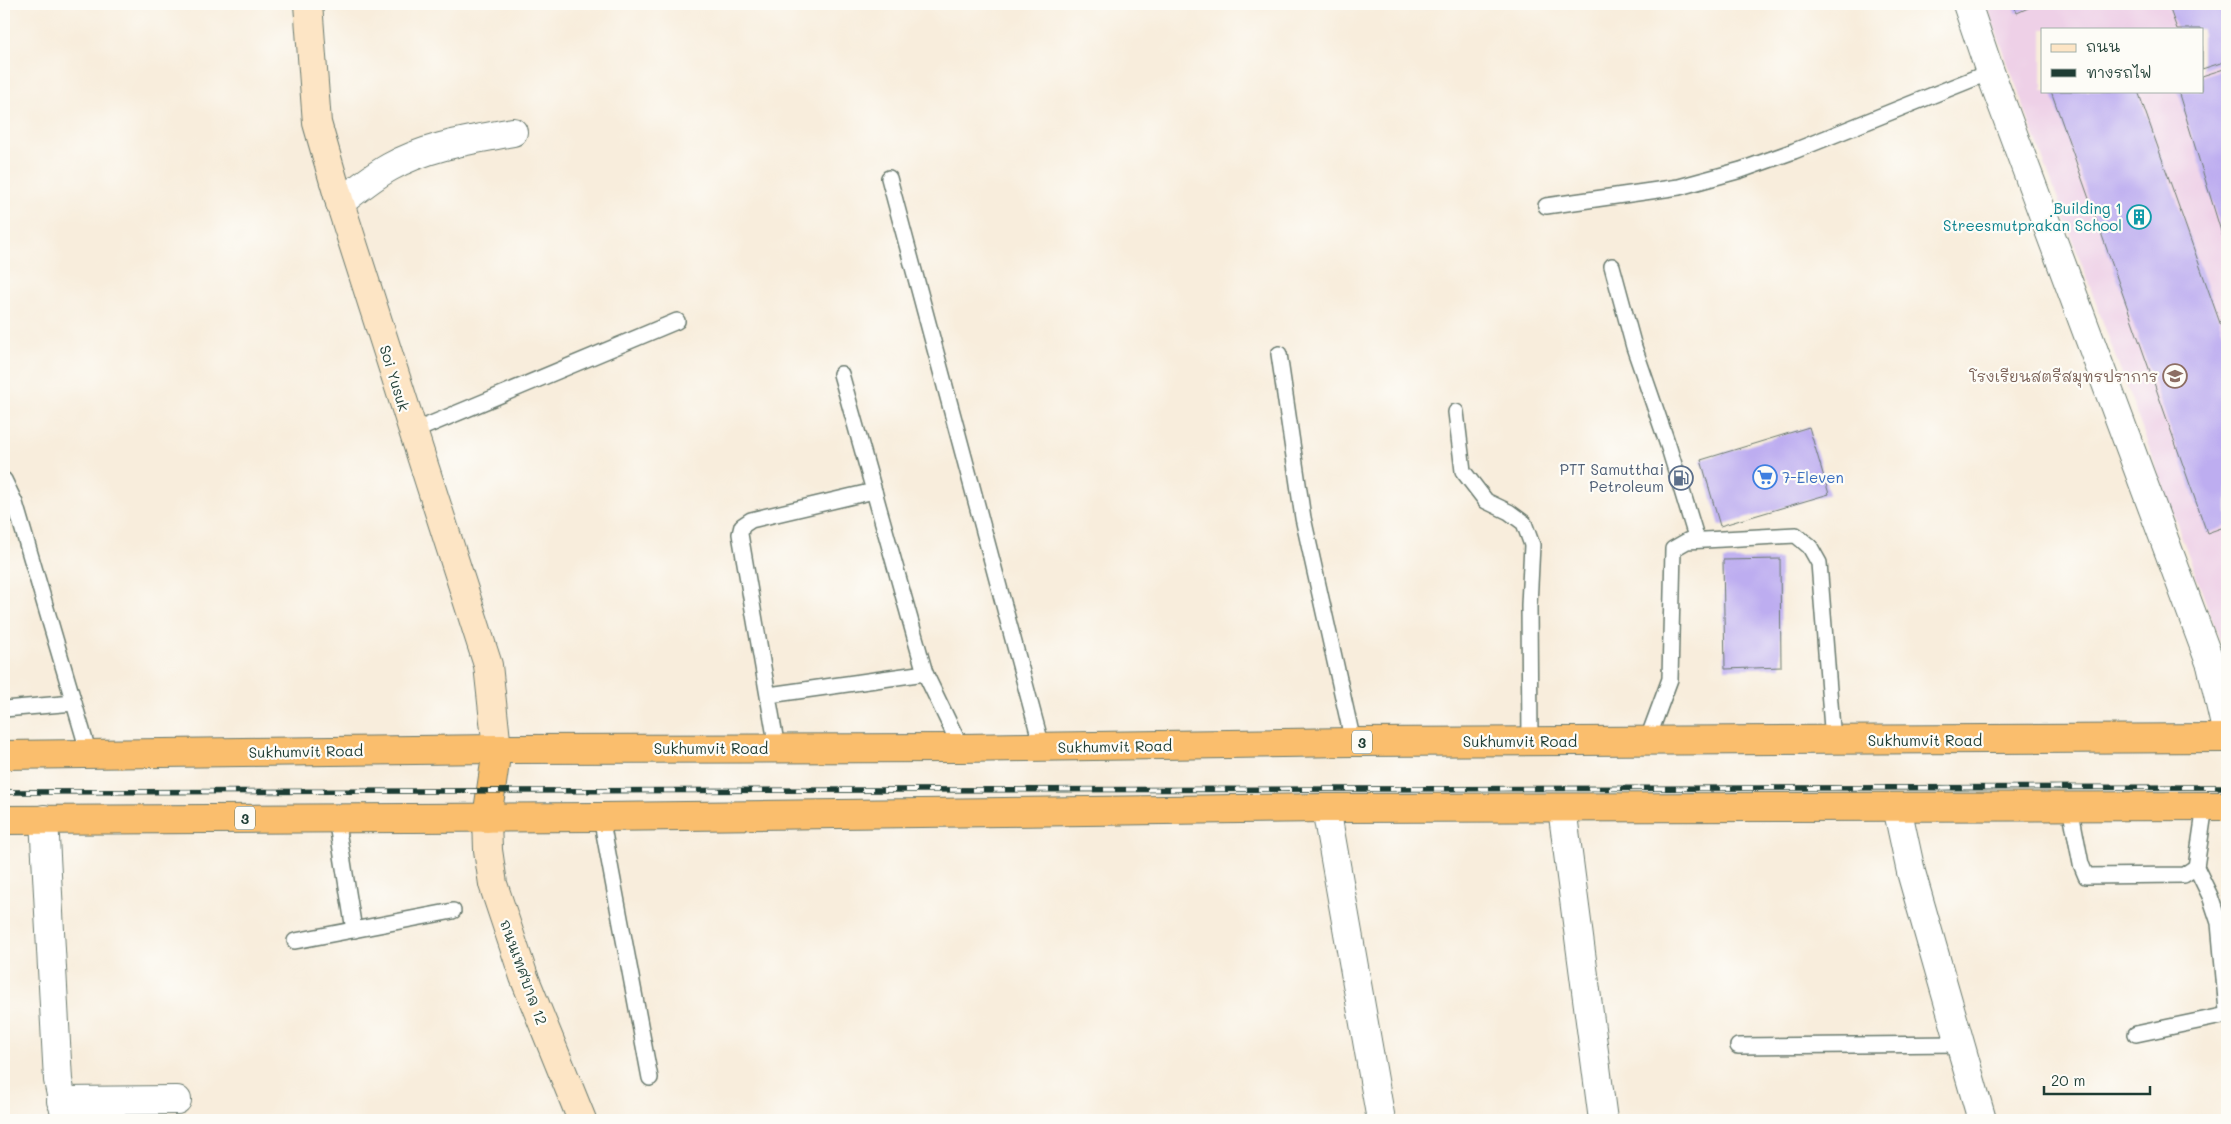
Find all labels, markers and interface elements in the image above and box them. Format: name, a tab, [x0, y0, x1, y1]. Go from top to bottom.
legend	[2041, 28, 2204, 92]
text: ถนน	[2086, 36, 2120, 56]
text: ทางรถไฟ	[2086, 62, 2152, 82]
place label: ฺBuilding 1 Streesmutprakan School	[1943, 198, 2122, 235]
building icon: ฺBuilding 1 Streesmutprakan School	[2126, 204, 2152, 230]
street label: Soi Yusuk	[375, 342, 415, 414]
school or university icon: โรงเรียนสตรีสมุทรปราการ	[2162, 363, 2188, 389]
place label: โรงเรียนสตรีสมุทรปราการ	[1968, 366, 2158, 388]
place label: PTT Samutthai Petroleum	[1560, 459, 1664, 496]
supermarket icon: 7-Eleven	[1752, 464, 1778, 490]
fuel station icon: PTT Samutthai Petroleum	[1668, 465, 1694, 491]
place label: 7-Eleven	[1782, 467, 1844, 487]
road number: 3	[1352, 730, 1372, 754]
street label: Sukhumvit Road	[1868, 730, 1982, 750]
street label: Sukhumvit Road	[1463, 731, 1577, 751]
street label: Sukhumvit Road	[1058, 735, 1172, 757]
street label: Sukhumvit Road	[654, 738, 768, 758]
street label: Sukhumvit Road	[249, 740, 363, 762]
road number: 3	[235, 806, 255, 830]
street label: ถนนเทศบาล 12	[496, 917, 552, 1027]
scale bar	[2044, 1064, 2150, 1096]
text: 20 m	[2051, 1070, 2085, 1090]

